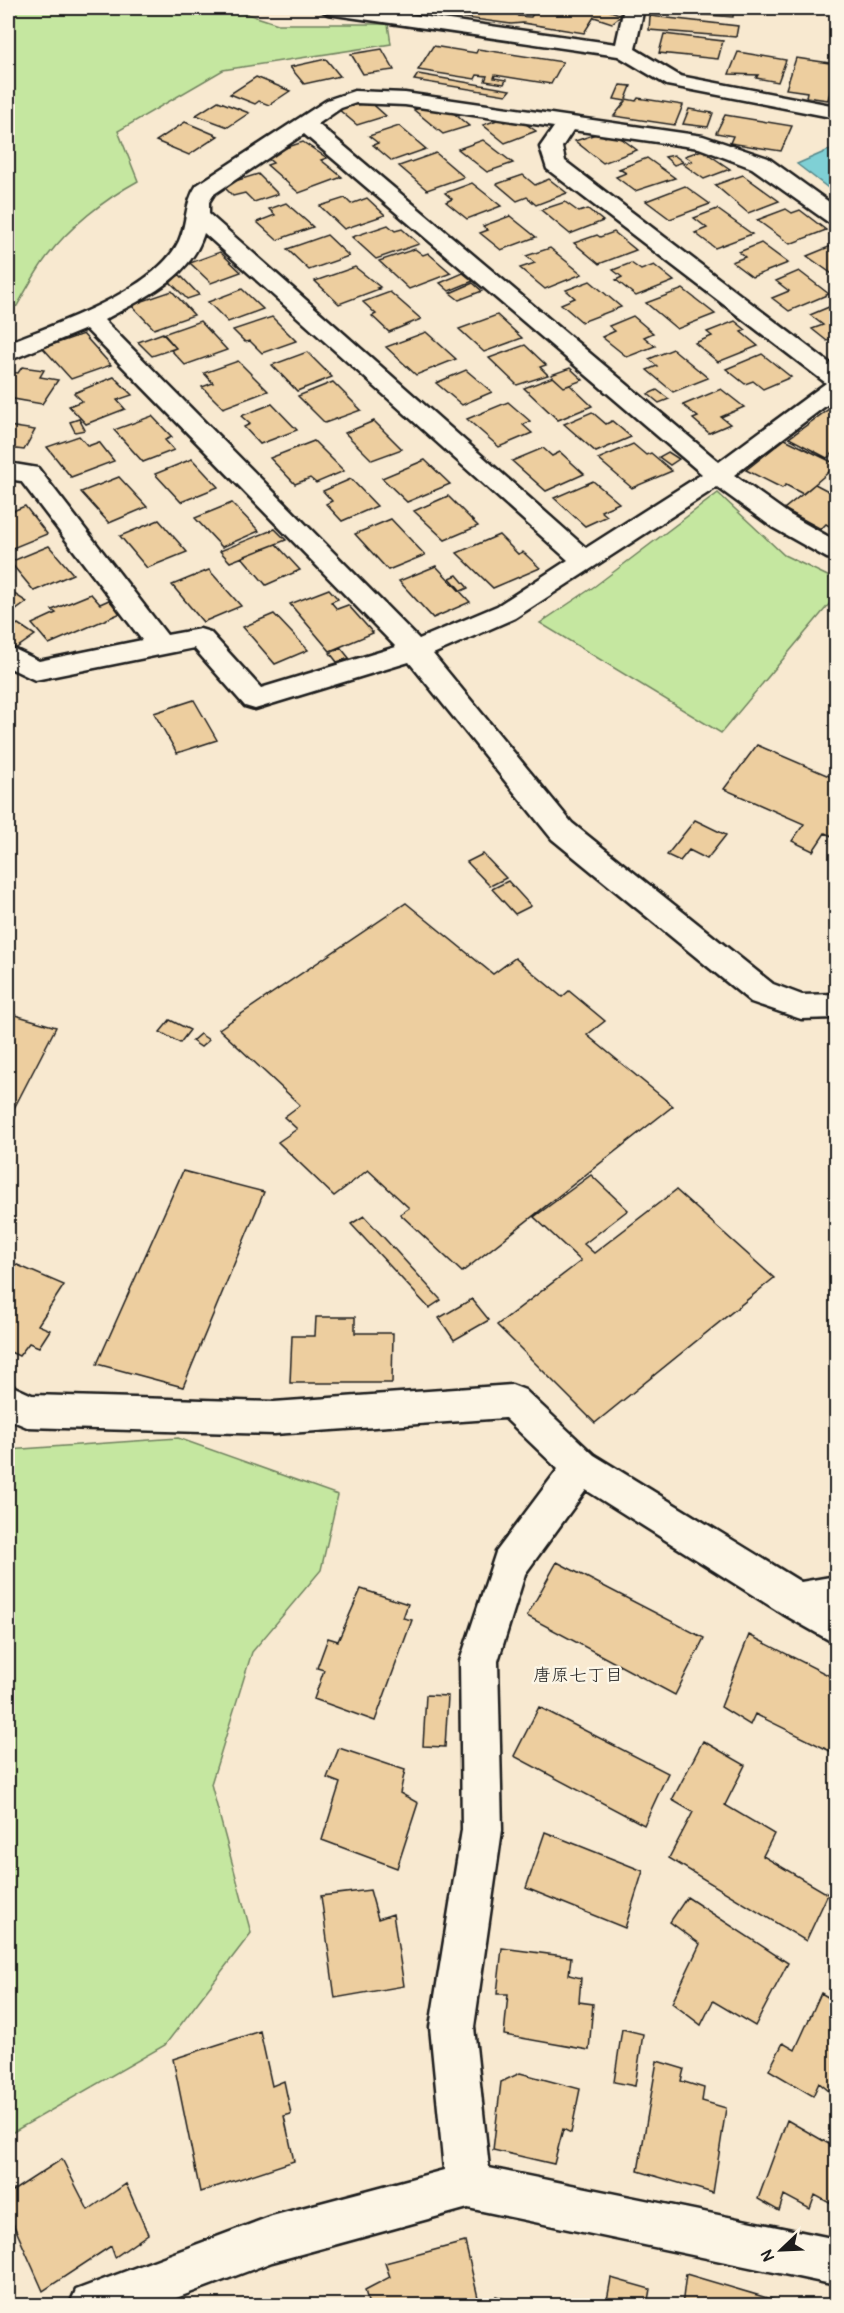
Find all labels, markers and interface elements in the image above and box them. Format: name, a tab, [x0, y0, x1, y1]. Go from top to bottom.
district label: 唐原七丁目	[533, 1664, 623, 1687]
north arrow	[751, 2220, 811, 2280]
text: N	[757, 2246, 779, 2264]

